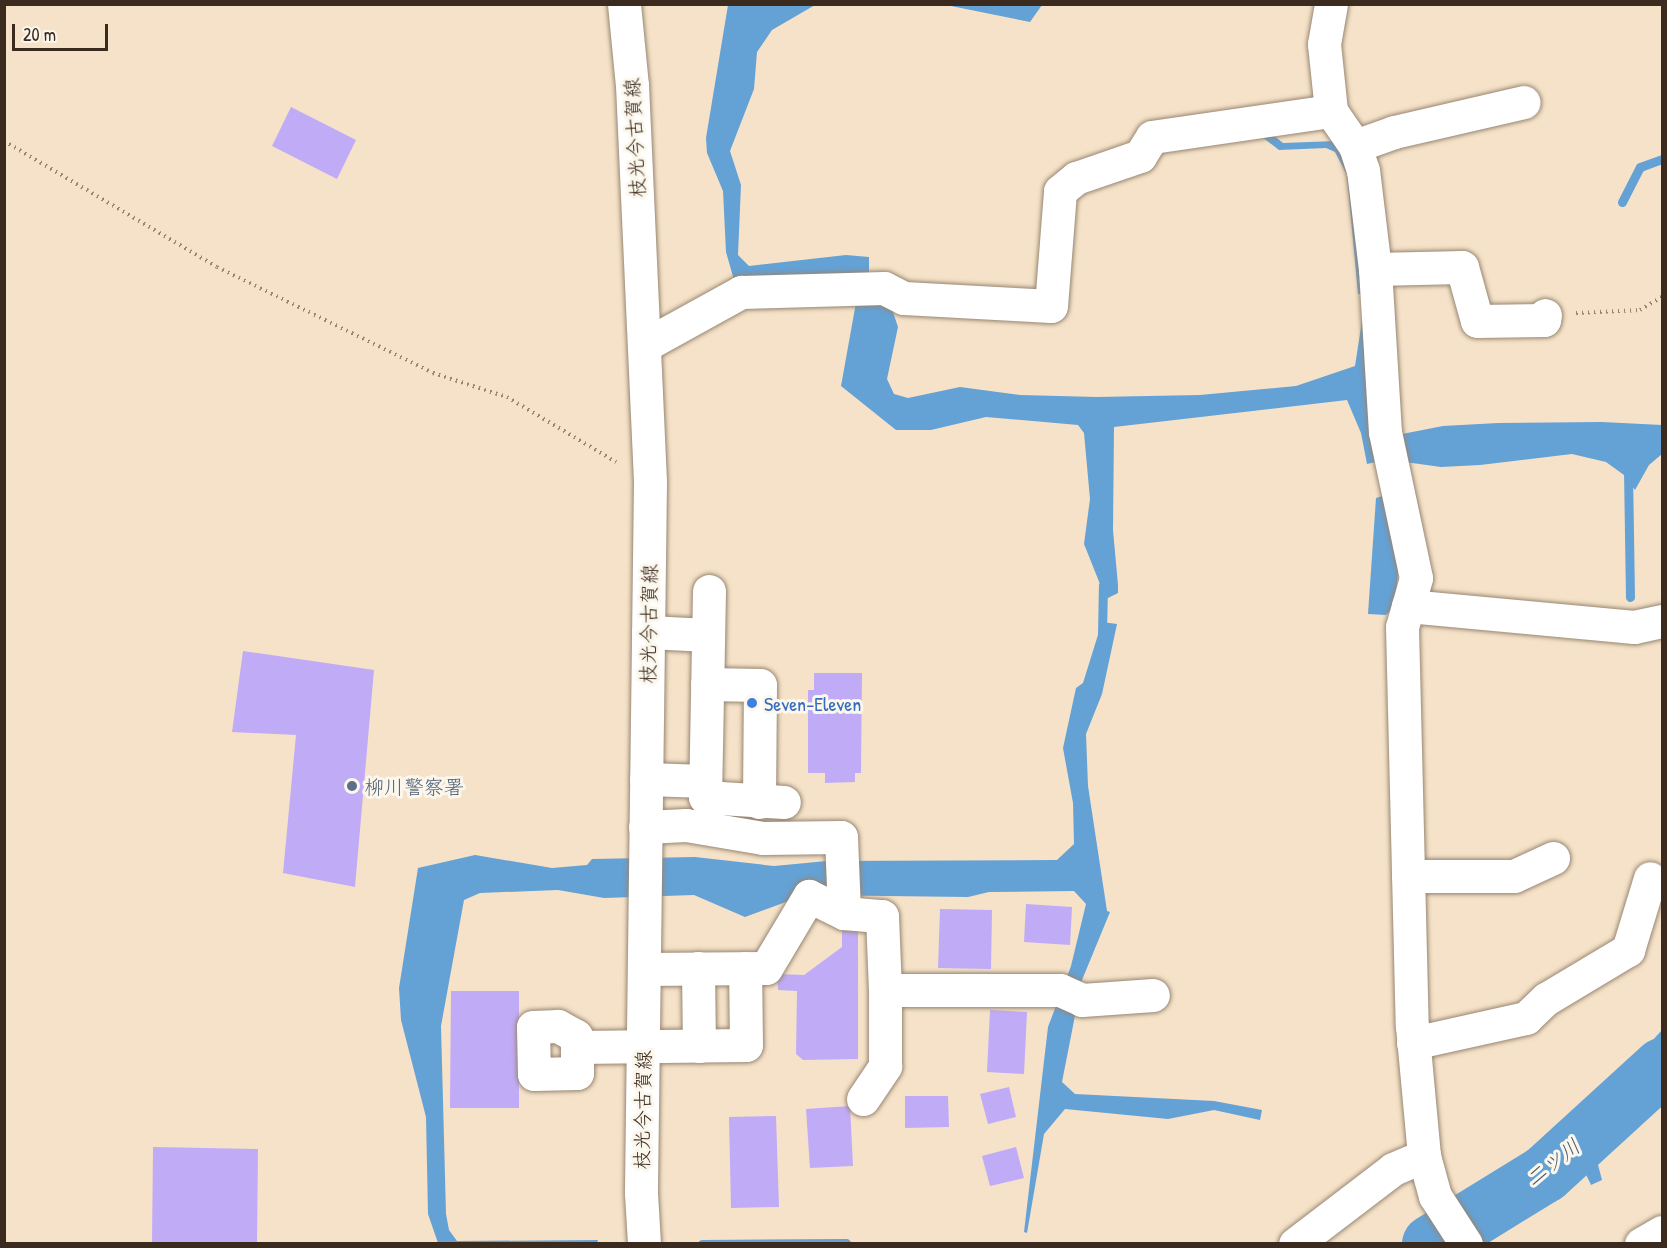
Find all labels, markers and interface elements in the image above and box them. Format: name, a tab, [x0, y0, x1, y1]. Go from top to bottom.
scale bar	[15, 12, 111, 50]
text: 20 m	[23, 22, 56, 47]
street label: 枝光今古賀線	[619, 77, 649, 199]
street label: 枝光今古賀線	[635, 564, 661, 684]
place label: Seven-Eleven	[764, 691, 861, 715]
marker: Seven-Eleven	[745, 696, 759, 710]
place label: 柳川警察署	[364, 774, 464, 798]
marker: 柳川警察署	[345, 779, 359, 793]
street label: 枝光今古賀線	[629, 1050, 655, 1170]
water label: 二ツ川	[1520, 1134, 1586, 1192]

